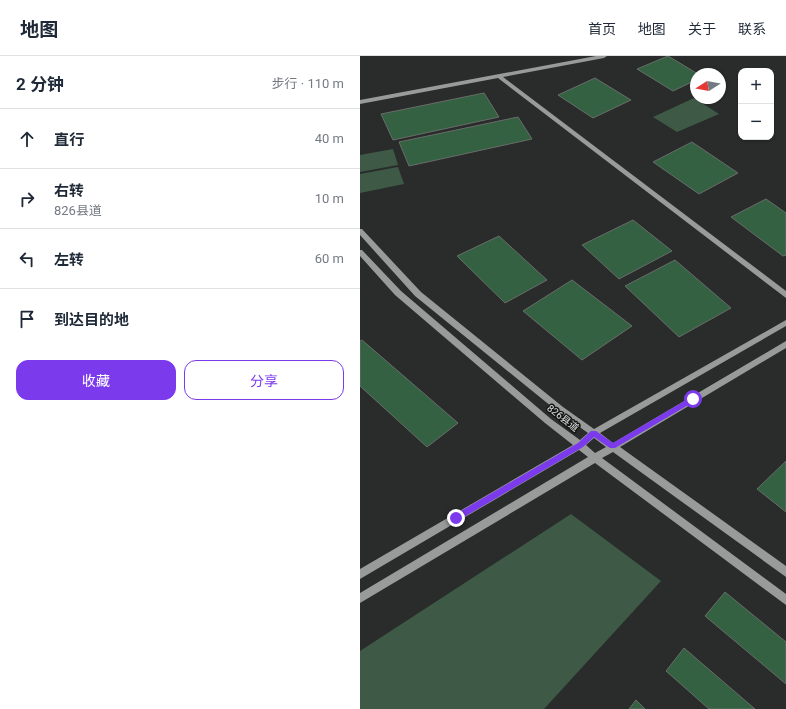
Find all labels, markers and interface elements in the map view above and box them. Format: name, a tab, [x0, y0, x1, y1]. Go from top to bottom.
text: 地图	[20, 18, 58, 41]
text: 首页	[588, 21, 616, 37]
text: 地图	[638, 21, 666, 37]
text: 关于	[688, 21, 716, 37]
text: 联系	[738, 21, 766, 37]
north arrow	[690, 68, 726, 104]
map controls	[738, 68, 774, 140]
button: +	[738, 68, 774, 104]
text: 2 分钟	[16, 74, 64, 94]
text: 步行 · 110 m	[272, 76, 344, 91]
button: −	[738, 104, 774, 140]
icon: ahead	[16, 128, 38, 150]
text: 直行	[54, 131, 84, 149]
text: 40 m	[315, 131, 344, 146]
text: 右转	[54, 182, 84, 200]
icon: right	[16, 188, 38, 210]
text: 10 m	[315, 191, 344, 206]
text: 826县道	[54, 203, 102, 218]
icon: left	[16, 248, 38, 270]
text: 左转	[54, 251, 84, 269]
text: 60 m	[315, 251, 344, 266]
icon: arrive	[16, 308, 38, 330]
text: 到达目的地	[54, 311, 129, 329]
button: 收藏	[16, 360, 176, 400]
button: 分享	[184, 360, 344, 400]
route start	[684, 390, 702, 408]
street label: 826县道	[545, 402, 581, 434]
route end	[447, 509, 465, 527]

